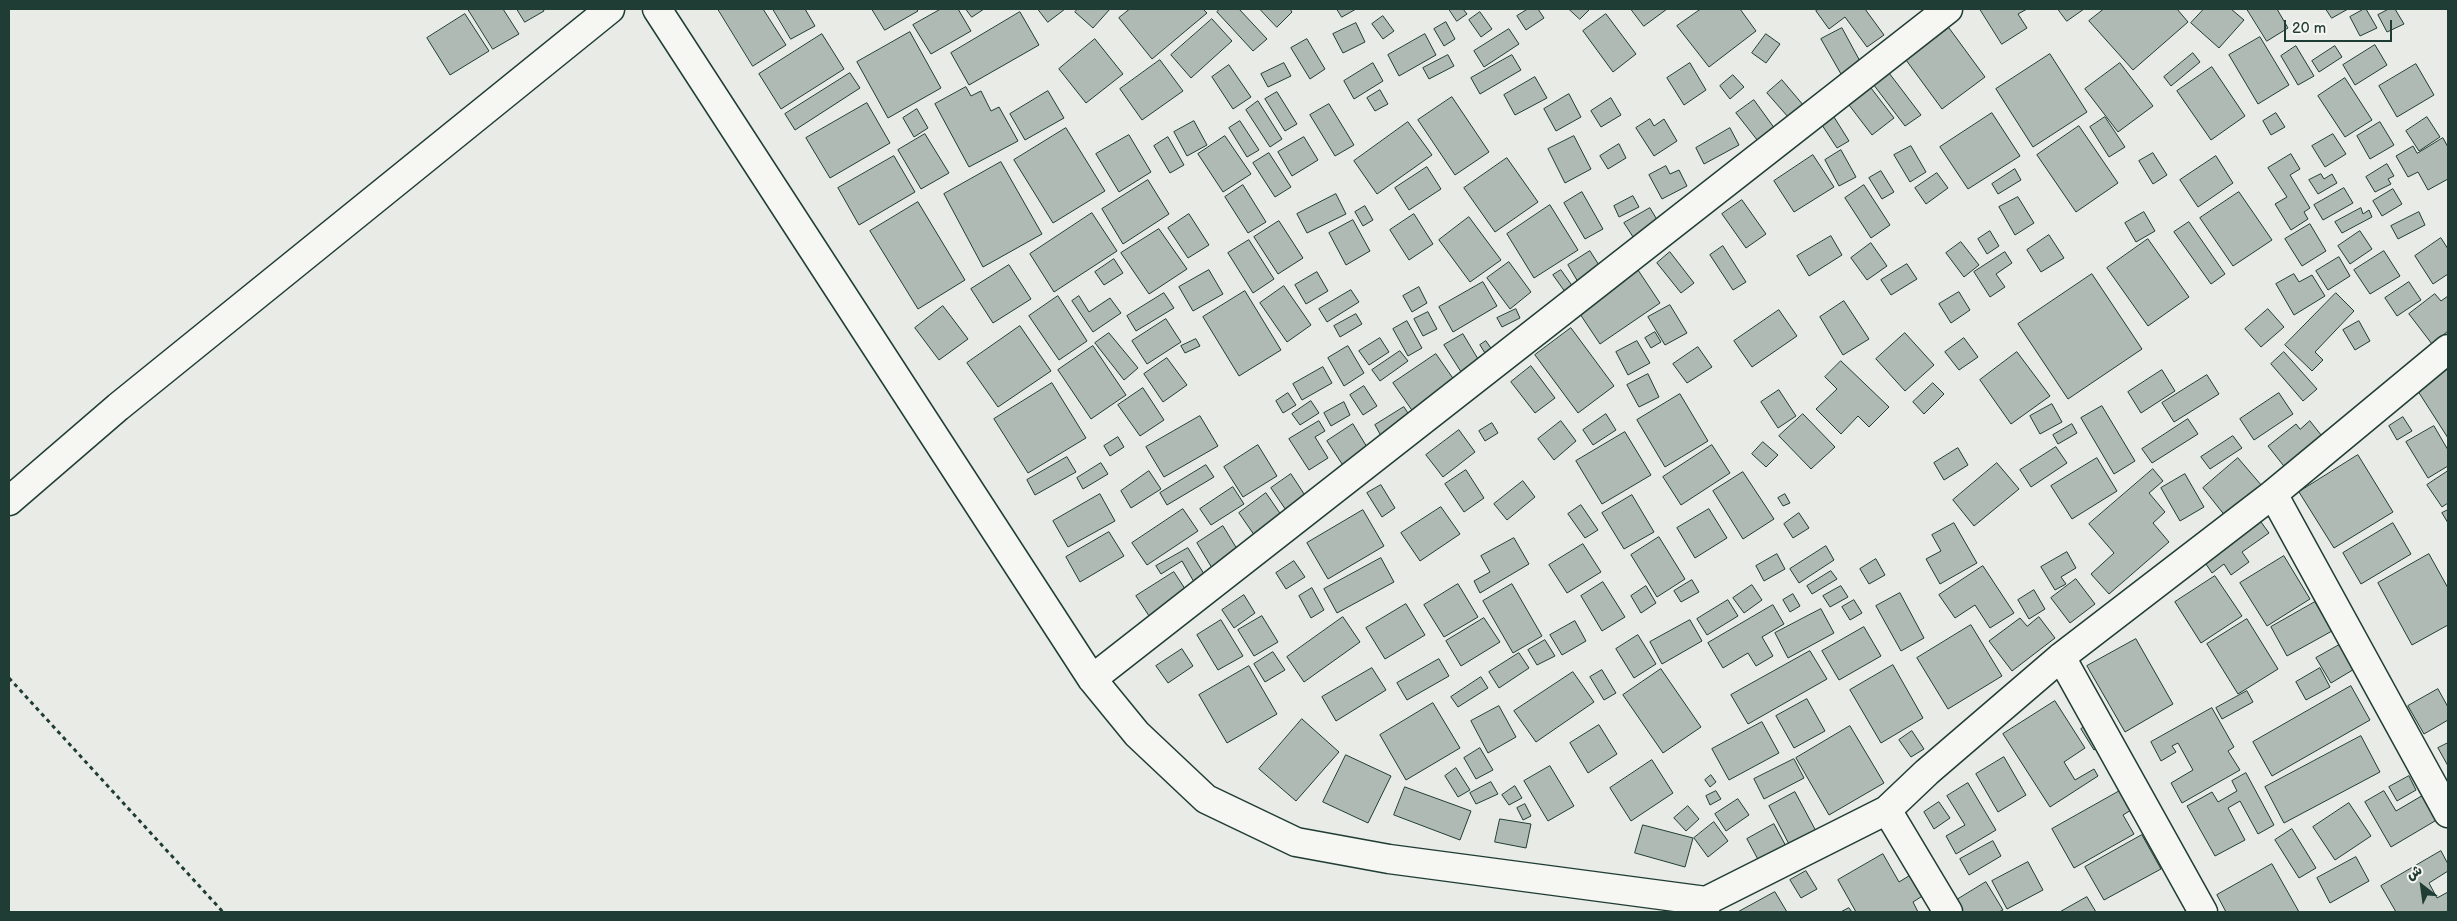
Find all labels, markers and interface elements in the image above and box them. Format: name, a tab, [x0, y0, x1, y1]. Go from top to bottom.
scale bar	[2287, 10, 2394, 42]
text: 20 m	[2292, 19, 2326, 38]
north arrow	[2397, 861, 2447, 911]
text: ش	[2403, 861, 2425, 884]

